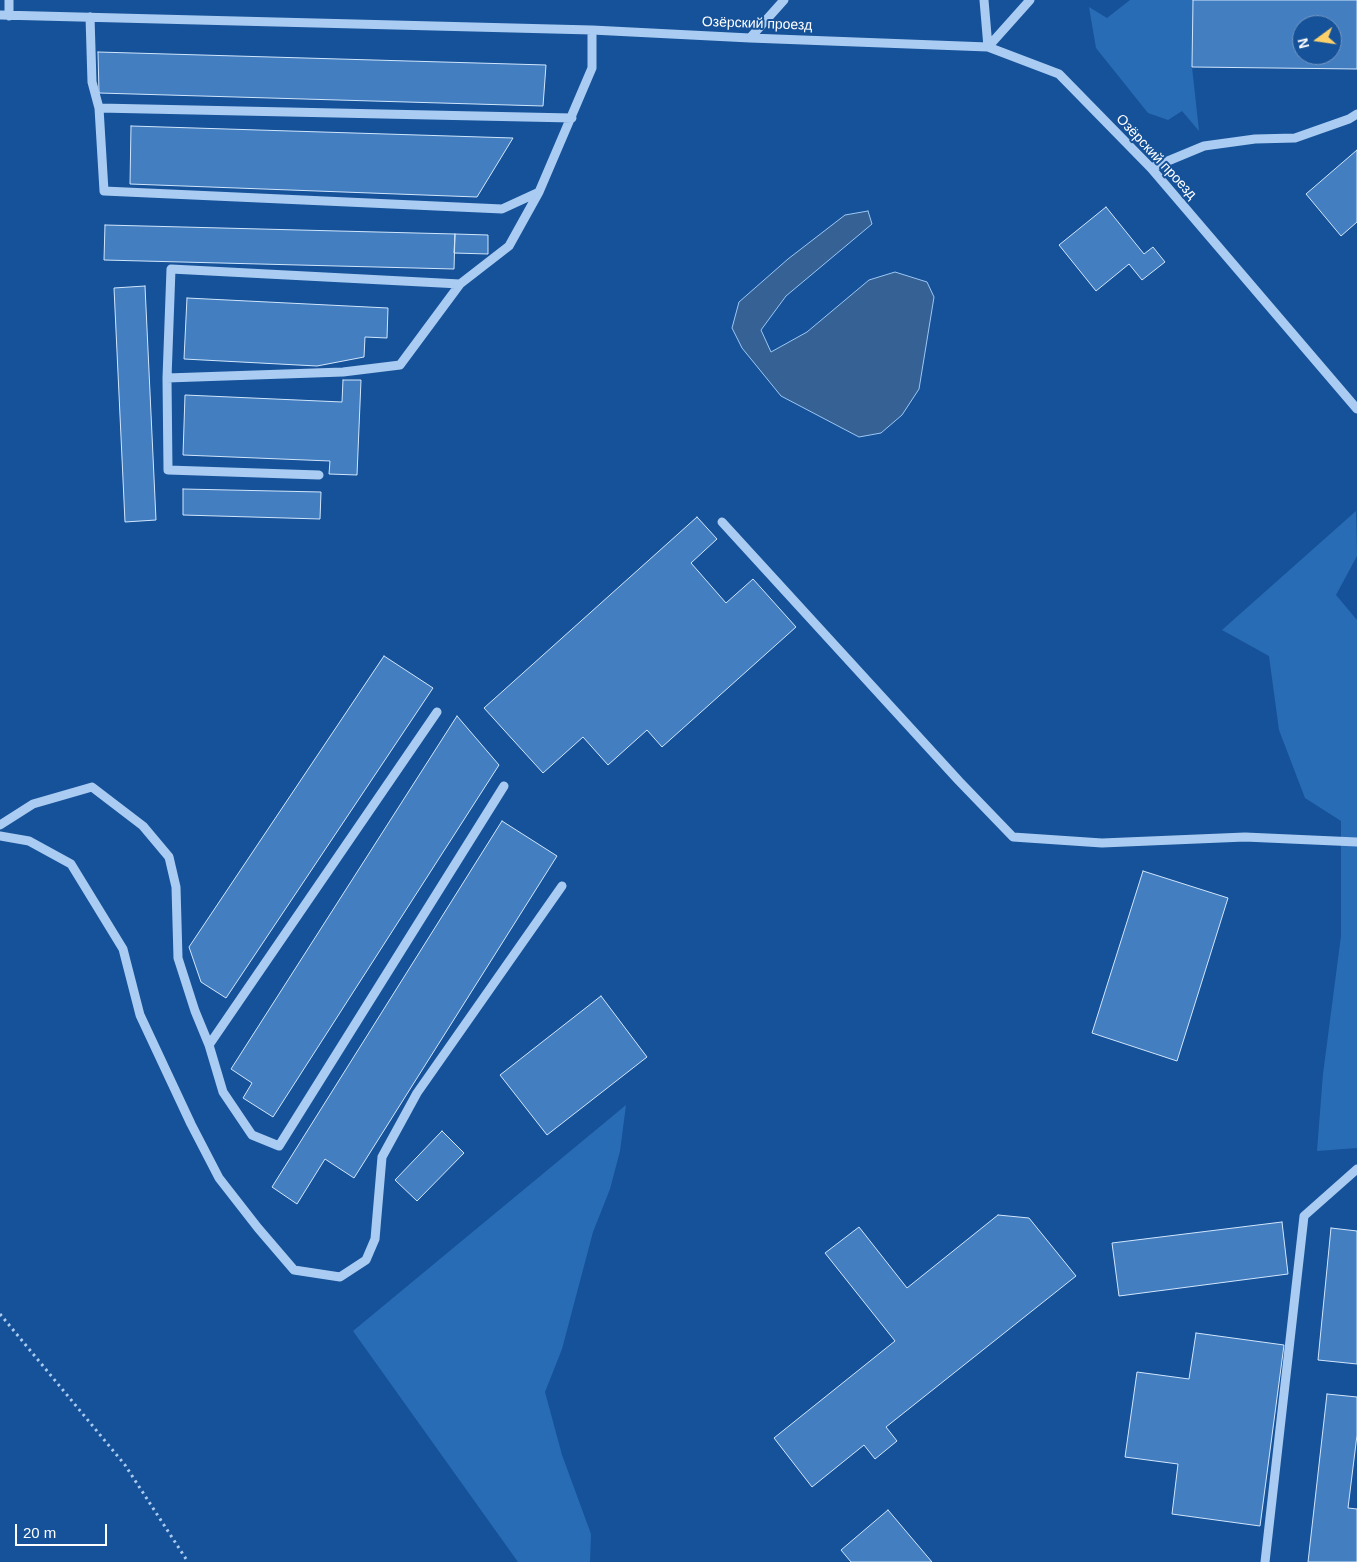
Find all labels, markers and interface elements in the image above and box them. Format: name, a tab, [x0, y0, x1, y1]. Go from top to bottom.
street label: Озёрский проезд	[702, 14, 812, 34]
north arrow	[1292, 15, 1342, 65]
text: N	[1294, 37, 1312, 50]
street label: Озёрский проезд	[1112, 111, 1200, 203]
scale bar	[18, 1514, 110, 1546]
text: 20 m	[23, 1524, 56, 1541]

